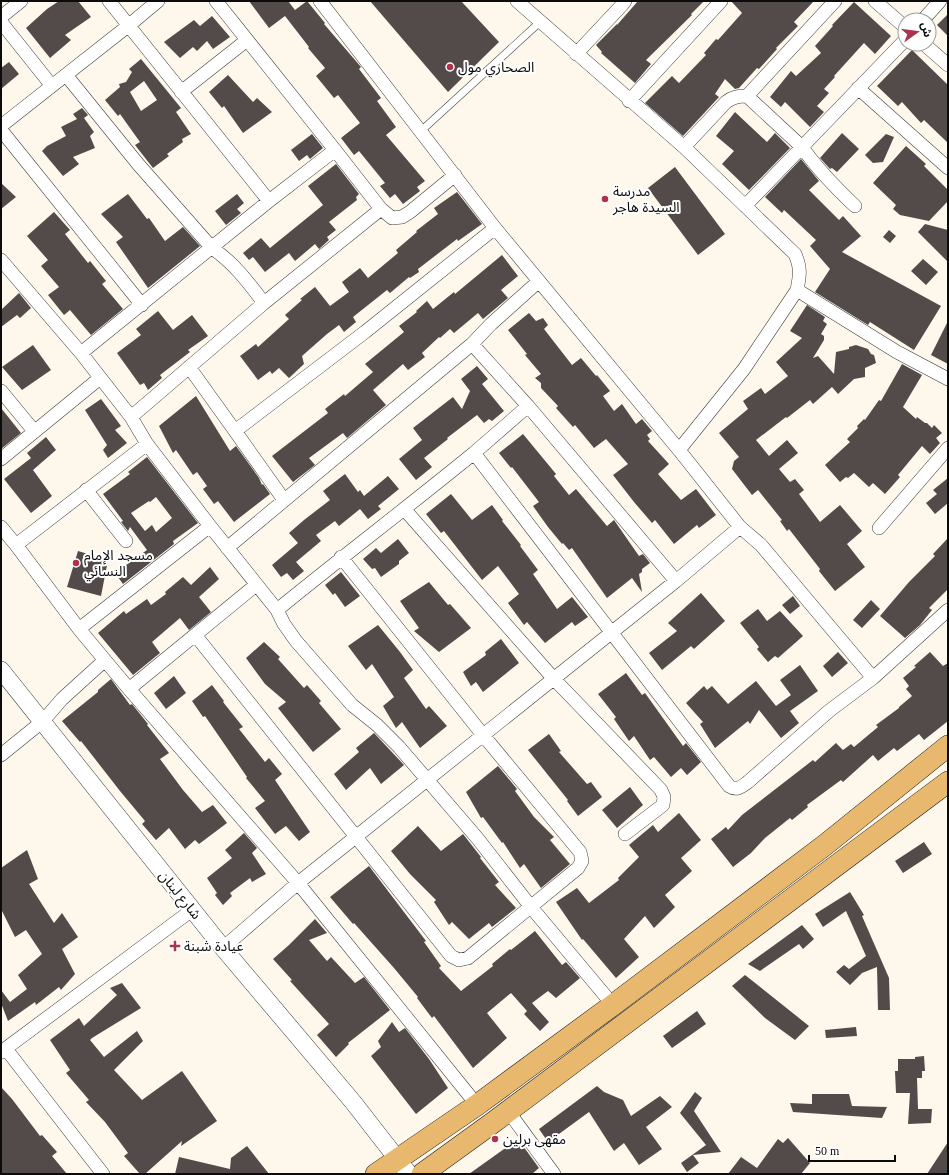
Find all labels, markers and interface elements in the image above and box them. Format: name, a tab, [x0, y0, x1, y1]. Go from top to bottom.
north arrow	[897, 12, 937, 52]
text: ش	[918, 21, 934, 39]
place label: الصحاري مول	[458, 60, 534, 78]
marker: الصحاري مول	[445, 62, 455, 72]
place label: مدرسة السيدة هاجر	[612, 184, 680, 216]
marker: مدرسة السيدة هاجر	[600, 194, 610, 204]
place label: مسجد الإمام النسائي	[84, 548, 153, 582]
marker: مسجد الإمام النسائي	[71, 558, 81, 568]
street label: شارع لبنان	[154, 868, 204, 924]
place label: عيادة شبنة	[184, 939, 244, 954]
marker: عيادة شبنة	[169, 940, 181, 952]
place label: مقهى برلين	[503, 1132, 566, 1148]
marker: مقهى برلين	[490, 1134, 500, 1144]
scale bar	[809, 1137, 895, 1163]
text: 50 m	[815, 1144, 840, 1158]

